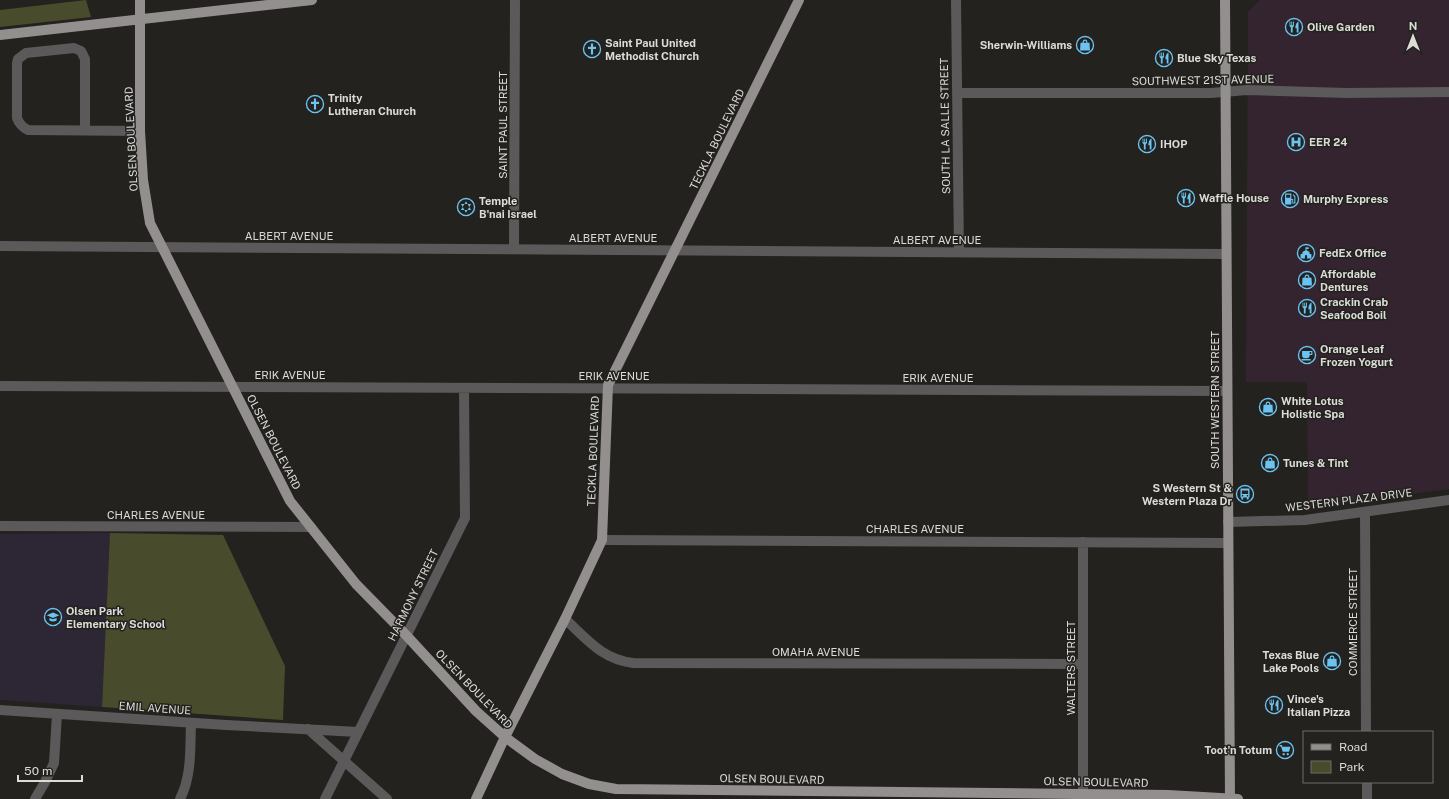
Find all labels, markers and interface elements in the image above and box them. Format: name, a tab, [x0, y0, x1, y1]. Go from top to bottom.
north arrow	[1393, 16, 1433, 56]
restaurant icon: Olive Garden	[1284, 17, 1304, 37]
text: N	[1409, 20, 1417, 32]
place label: Olive Garden	[1307, 21, 1375, 33]
shop icon: Sherwin-Williams	[1075, 35, 1095, 55]
place label: Saint Paul United Methodist Church	[605, 37, 699, 62]
church icon: Saint Paul United Methodist Church	[582, 39, 602, 59]
place label: Sherwin-Williams	[980, 39, 1072, 51]
restaurant icon: Blue Sky Texas	[1154, 48, 1174, 68]
place label: Blue Sky Texas	[1177, 52, 1256, 64]
street label: SOUTH LA SALLE STREET	[938, 57, 952, 194]
street label: SAINT PAUL STREET	[497, 71, 509, 179]
street label: SOUTHWEST 21ST AVENUE	[1132, 73, 1275, 87]
street label: OLSEN BOULEVARD	[122, 86, 140, 192]
street label: TECKLA BOULEVARD	[687, 86, 747, 191]
place label: Trinity Lutheran Church	[328, 92, 416, 117]
church icon: Trinity Lutheran Church	[305, 94, 325, 114]
hospital icon: EER 24	[1286, 132, 1306, 152]
restaurant icon: IHOP	[1137, 134, 1157, 154]
place label: EER 24	[1309, 136, 1347, 148]
place label: IHOP	[1160, 138, 1187, 150]
restaurant icon: Waffle House	[1176, 188, 1196, 208]
fuel station icon: Murphy Express	[1280, 189, 1300, 209]
place label: Waffle House	[1199, 192, 1269, 204]
place label: Murphy Express	[1303, 193, 1388, 205]
place label: Temple B'nai Israel	[479, 195, 537, 220]
synagogue icon: Temple B'nai Israel	[456, 197, 476, 217]
street label: ALBERT AVENUE	[245, 230, 334, 242]
street label: ALBERT AVENUE	[569, 232, 658, 244]
street label: ALBERT AVENUE	[893, 234, 982, 246]
public building icon: FedEx Office	[1296, 243, 1316, 263]
place label: FedEx Office	[1319, 247, 1387, 259]
place label: Affordable Dentures	[1320, 268, 1376, 293]
shop icon: Affordable Dentures	[1297, 270, 1317, 290]
place label: Crackin Crab Seafood Boil	[1320, 296, 1388, 321]
restaurant icon: Crackin Crab Seafood Boil	[1297, 298, 1317, 318]
street label: SOUTH WESTERN STREET	[1209, 330, 1221, 469]
place label: Orange Leaf Frozen Yogurt	[1320, 343, 1394, 368]
cafe icon: Orange Leaf Frozen Yogurt	[1297, 345, 1317, 365]
street label: ERIK AVENUE	[254, 369, 326, 381]
street label: ERIK AVENUE	[578, 370, 650, 382]
street label: ERIK AVENUE	[902, 372, 974, 384]
street label: OLSEN BOULEVARD	[245, 393, 303, 492]
street label: TECKLA BOULEVARD	[585, 395, 601, 506]
place label: White Lotus Holistic Spa	[1281, 395, 1344, 420]
shop icon: White Lotus Holistic Spa	[1258, 397, 1278, 417]
shop icon: Tunes & Tint	[1260, 453, 1280, 473]
place label: Tunes & Tint	[1283, 457, 1349, 469]
place label: S Western St & Western Plaza Dr	[1142, 482, 1232, 507]
bus stop icon: S Western St & Western Plaza Dr	[1235, 484, 1255, 504]
street label: WESTERN PLAZA DRIVE	[1285, 486, 1413, 514]
street label: CHARLES AVENUE	[107, 509, 205, 521]
street label: CHARLES AVENUE	[866, 523, 964, 535]
street label: HARMONY STREET	[386, 547, 441, 643]
street label: COMMERCE STREET	[1347, 568, 1359, 676]
place label: Olsen Park Elementary School	[66, 605, 166, 630]
school or university icon: Olsen Park Elementary School	[43, 607, 63, 627]
street label: WALTERS STREET	[1065, 620, 1077, 715]
street label: OMAHA AVENUE	[772, 646, 860, 658]
street label: OLSEN BOULEVARD	[433, 647, 515, 731]
place label: Texas Blue Lake Pools	[1263, 649, 1319, 674]
shop icon: Texas Blue Lake Pools	[1322, 651, 1342, 671]
place label: Vince's Italian Pizza	[1287, 693, 1350, 718]
restaurant icon: Vince's Italian Pizza	[1264, 695, 1284, 715]
street label: EMIL AVENUE	[118, 699, 192, 717]
legend	[1303, 731, 1433, 783]
supermarket icon: Toot'n Totum	[1275, 740, 1295, 760]
text: Road	[1339, 740, 1367, 754]
place label: Toot'n Totum	[1205, 744, 1272, 756]
scale bar	[18, 757, 82, 783]
text: Park	[1339, 760, 1365, 774]
text: 50 m	[24, 764, 52, 778]
street label: OLSEN BOULEVARD	[719, 772, 825, 786]
street label: OLSEN BOULEVARD	[1043, 775, 1149, 789]

